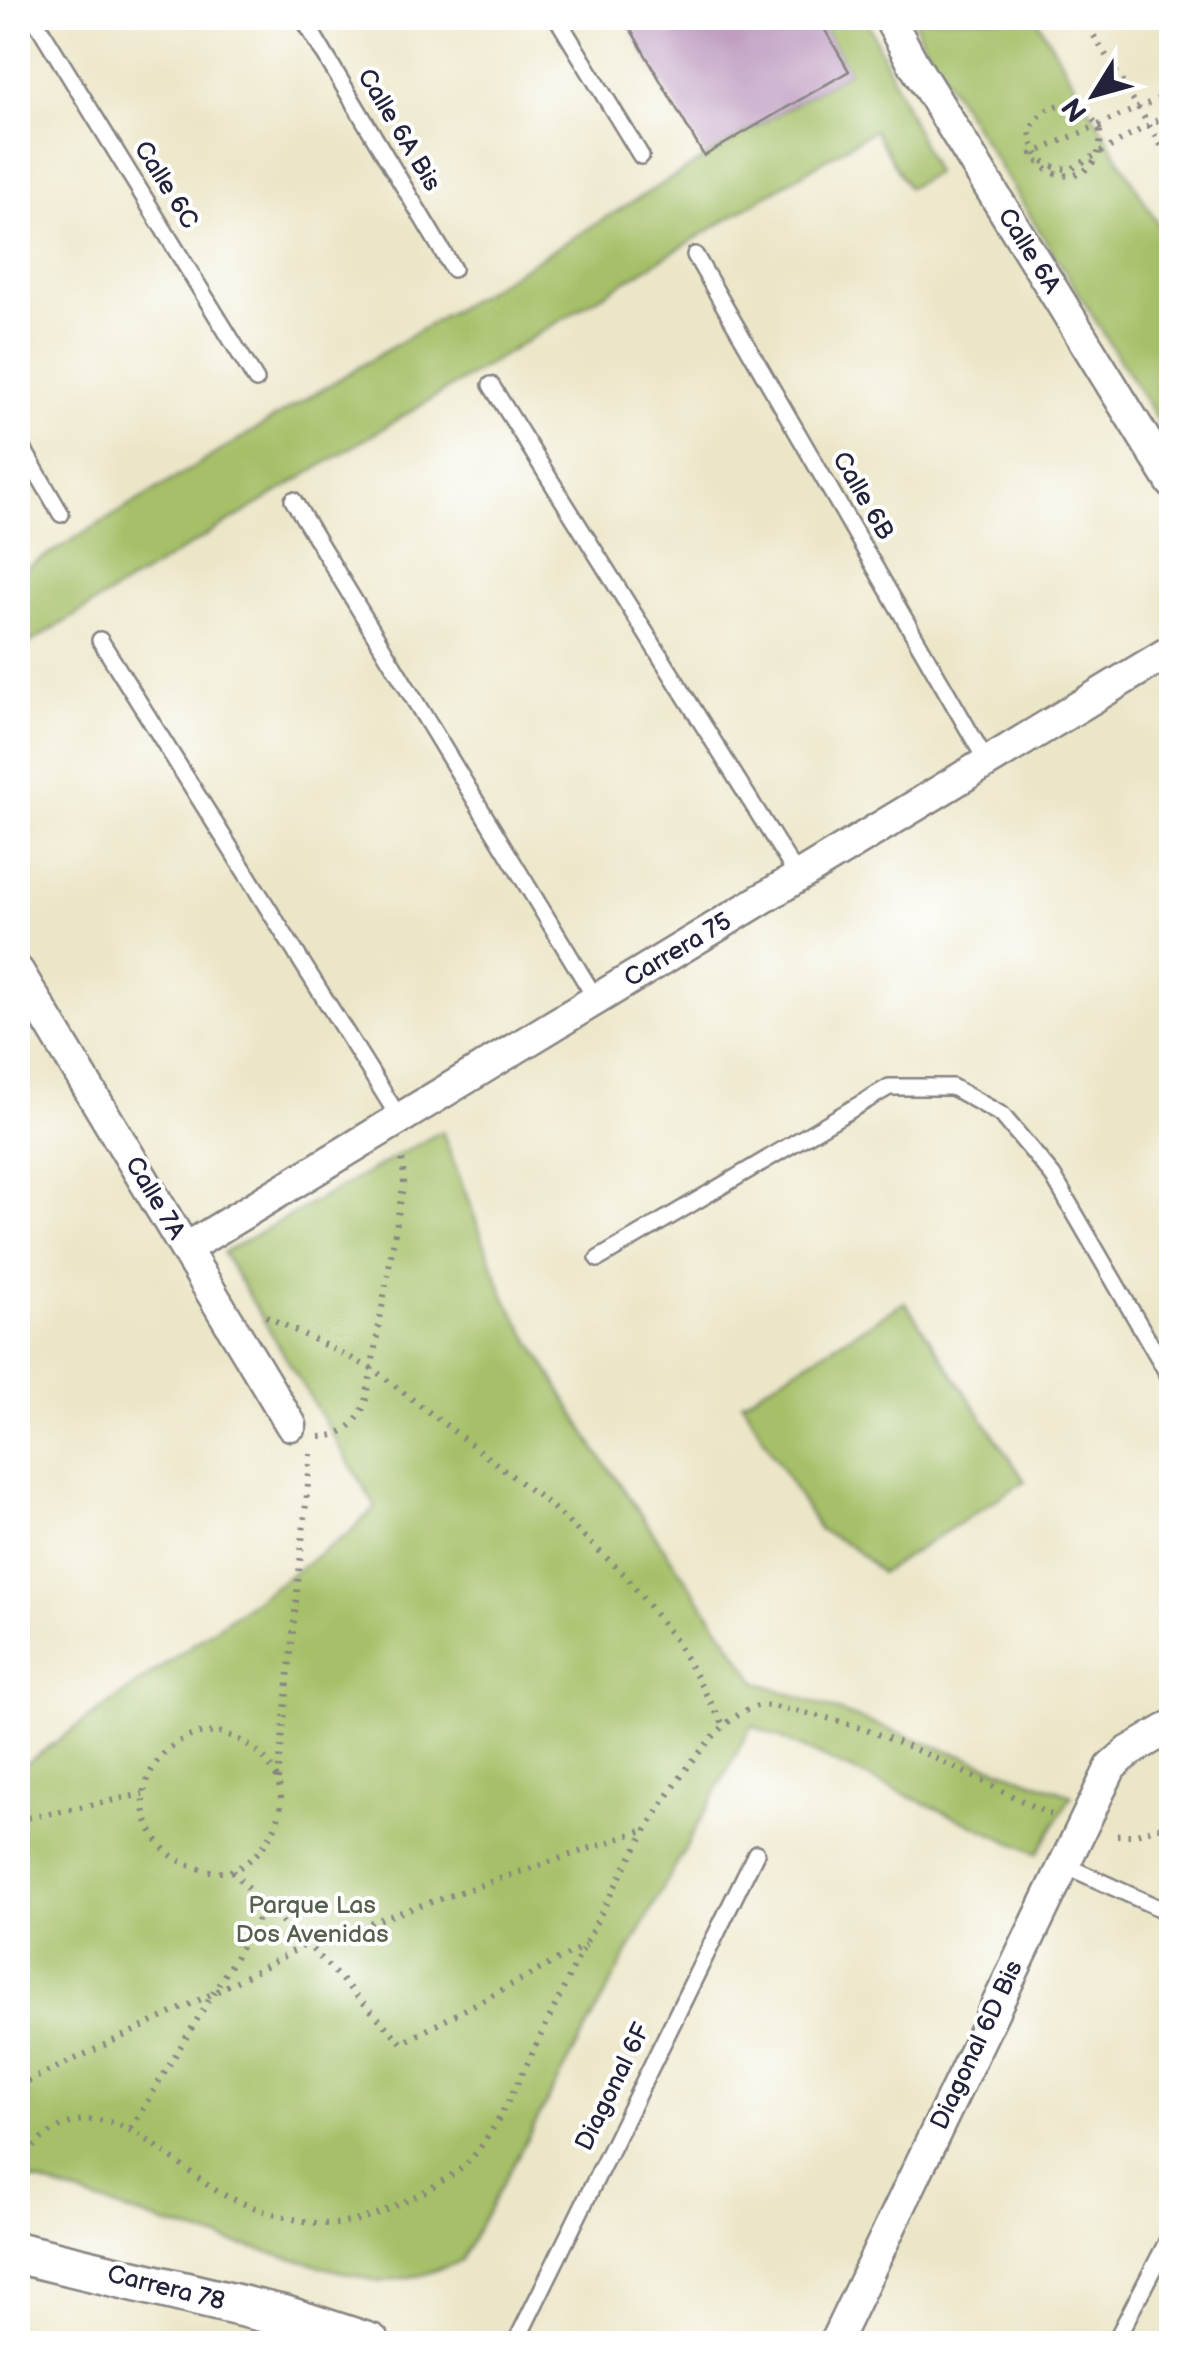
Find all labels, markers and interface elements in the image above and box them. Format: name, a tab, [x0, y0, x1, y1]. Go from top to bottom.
north arrow	[1044, 45, 1144, 145]
street label: Calle 6A Bis	[350, 63, 448, 197]
text: N	[1056, 91, 1095, 127]
street label: Calle 6C	[127, 135, 205, 235]
street label: Calle 6A	[991, 202, 1068, 300]
street label: Calle 6B	[825, 446, 901, 546]
street label: Carrera 75	[619, 906, 737, 994]
street label: Calle 7A	[118, 1151, 192, 1246]
park label: Parque Las Dos Avenidas	[235, 1890, 389, 1950]
street label: Diagonal 6D Bis	[924, 1955, 1030, 2135]
street label: Diagonal 6F	[569, 2018, 657, 2156]
street label: Carrera 78	[104, 2258, 228, 2318]

